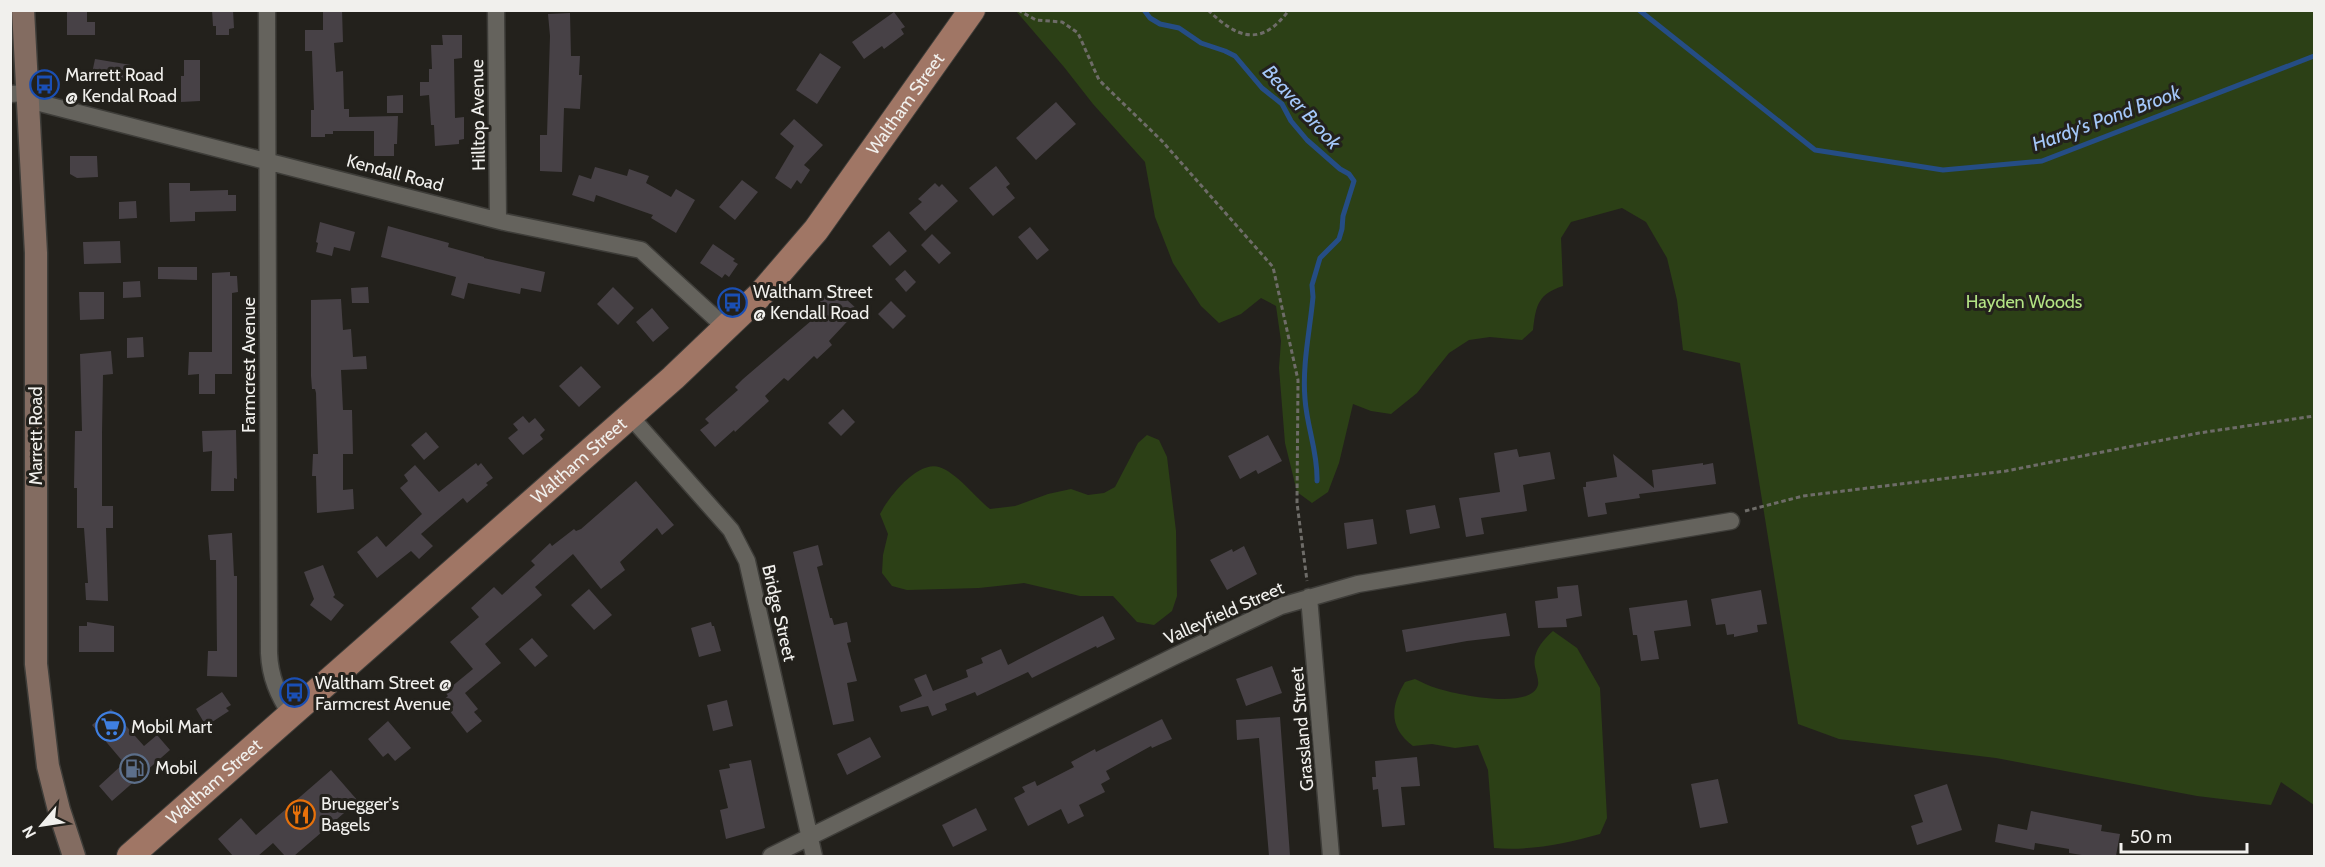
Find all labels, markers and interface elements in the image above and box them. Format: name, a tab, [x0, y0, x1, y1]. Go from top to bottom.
street label: Waltham Street	[862, 49, 949, 159]
street label: Hilltop Avenue	[466, 59, 490, 171]
water label: Beaver Brook	[1258, 60, 1347, 155]
place label: Marrett Road @ Kendal Road	[65, 64, 177, 107]
bus stop icon: Marrett Road @ Kendal Road	[28, 69, 60, 101]
water label: Hardy's Pond Brook	[2028, 80, 2185, 156]
street label: Kendall Road	[344, 150, 446, 196]
place label: Waltham Street @ Kendall Road	[753, 281, 873, 324]
bus stop icon: Waltham Street @ Kendall Road	[716, 286, 748, 318]
park label: Hayden Woods	[1966, 291, 2082, 313]
street label: Farmcrest Avenue	[238, 297, 260, 433]
street label: Marrett Road	[25, 387, 47, 485]
street label: Waltham Street	[527, 413, 631, 509]
street label: Bridge Street	[757, 562, 801, 664]
street label: Valleyfield Street	[1161, 577, 1287, 649]
street label: Grassland Street	[1286, 666, 1318, 792]
place label: Waltham Street @ Farmcrest Avenue	[315, 672, 452, 715]
bus stop icon: Waltham Street @ Farmcrest Avenue	[278, 677, 310, 709]
supermarket icon: Mobil Mart	[94, 711, 126, 743]
place label: Mobil Mart	[131, 716, 212, 738]
street label: Waltham Street	[162, 734, 266, 830]
fuel station icon: Mobil	[118, 752, 150, 784]
place label: Mobil	[155, 757, 198, 779]
place label: Bruegger's Bagels	[321, 793, 399, 836]
north arrow	[12, 795, 72, 855]
restaurant icon: Bruegger's Bagels	[284, 798, 316, 830]
scale bar	[2121, 816, 2247, 854]
text: N	[18, 822, 40, 842]
text: 50 m	[2130, 826, 2172, 848]

